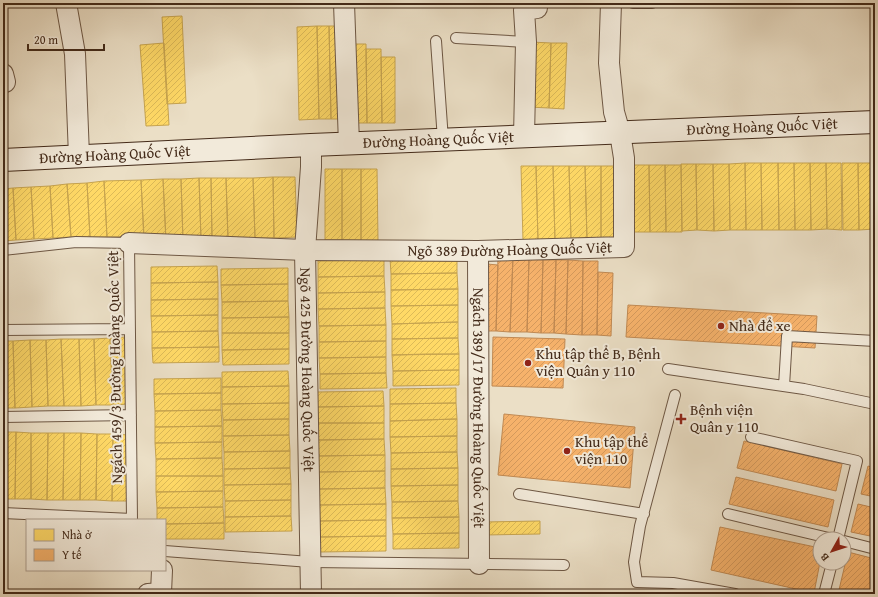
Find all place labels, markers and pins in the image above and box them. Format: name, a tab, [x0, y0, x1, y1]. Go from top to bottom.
place label: Nhà để xe	[729, 315, 790, 336]
marker: Nhà để xe	[716, 321, 726, 331]
place label: Khu tập thể B, Bệnh viện Quân y 110	[536, 343, 661, 381]
marker: Khu tập thể B, Bệnh viện Quân y 110	[523, 358, 533, 368]
place label: Bệnh viện Quân y 110	[690, 399, 758, 437]
marker: Bệnh viện Quân y 110	[675, 413, 687, 425]
place label: Khu tập thể viện 110	[575, 431, 648, 469]
marker: Khu tập thể viện 110	[562, 446, 572, 456]

